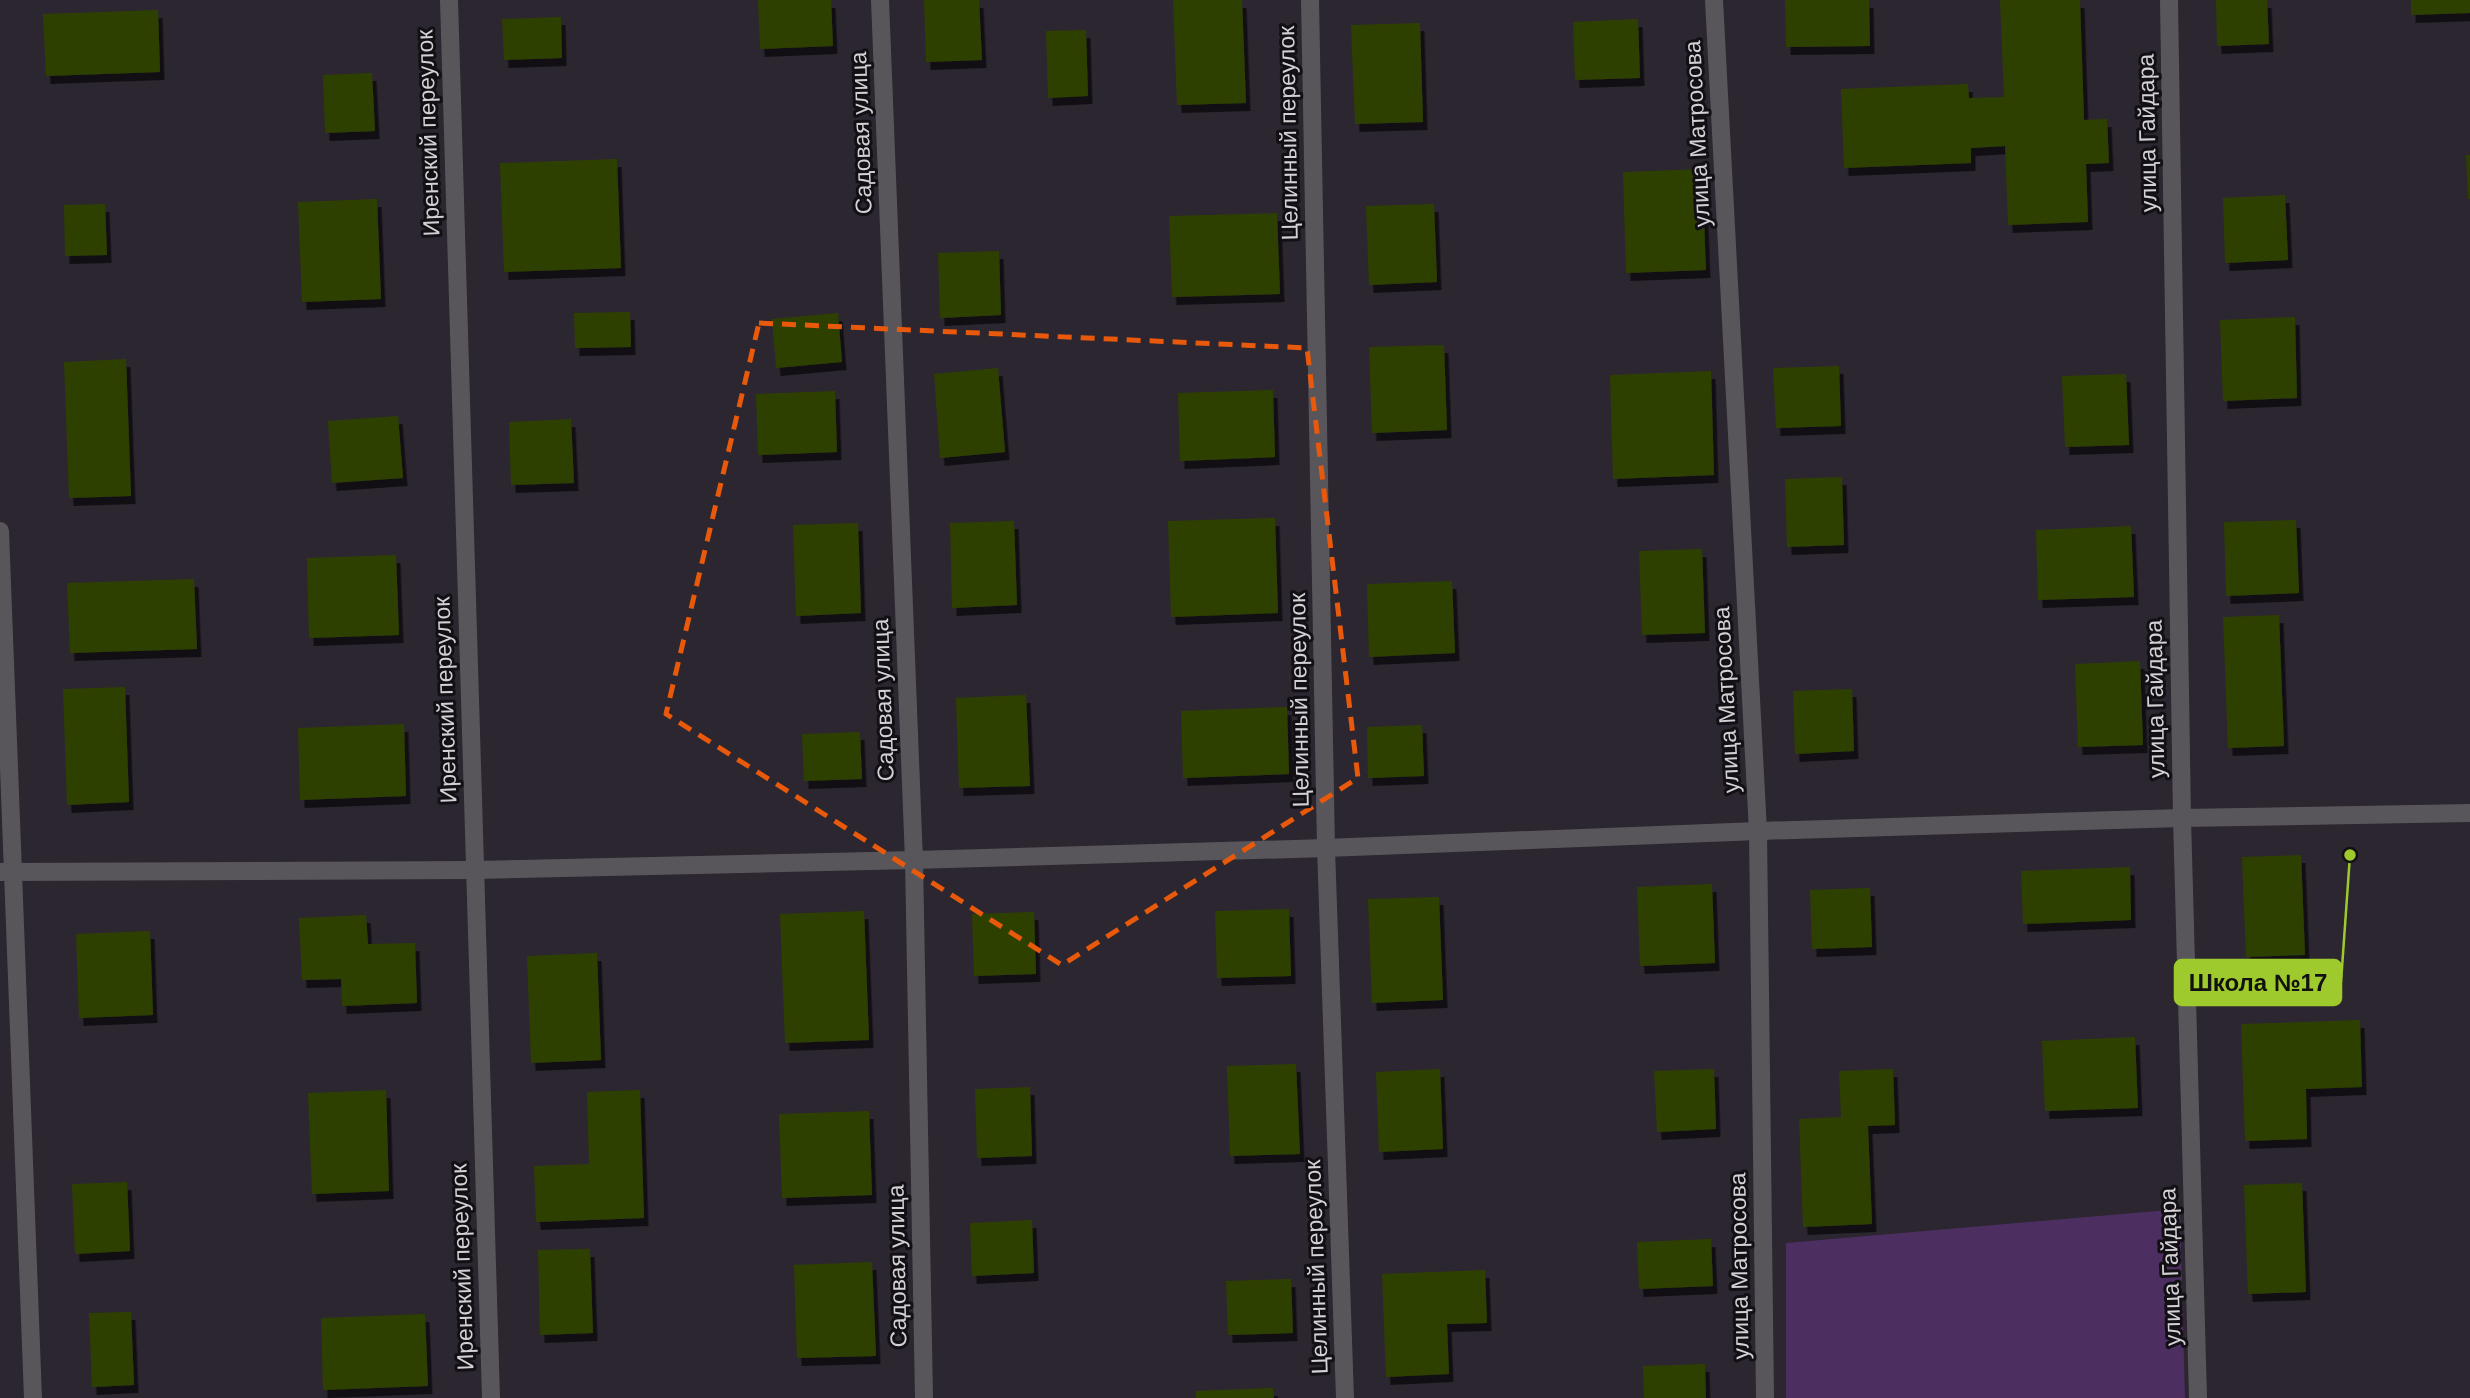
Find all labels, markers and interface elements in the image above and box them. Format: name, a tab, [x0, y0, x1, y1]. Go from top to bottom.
street label: Целинный переулок	[1273, 25, 1303, 241]
street label: Иренский переулок	[411, 28, 445, 237]
street label: улица Матросова	[1679, 40, 1715, 228]
street label: Садовая улица	[845, 51, 877, 215]
street label: улица Гайдара	[2133, 53, 2161, 212]
street label: Целинный переулок	[1284, 592, 1314, 808]
street label: Иренский переулок	[428, 595, 462, 804]
street label: улица Матросова	[1708, 606, 1744, 794]
street label: Садовая улица	[867, 618, 899, 782]
street label: улица Гайдара	[2141, 619, 2169, 778]
callout: Школа №17	[2175, 960, 2341, 1005]
text: Школа №17	[2189, 969, 2327, 996]
street label: Целинный переулок	[1299, 1158, 1333, 1375]
street label: Иренский переулок	[445, 1162, 479, 1371]
street label: улица Матросова	[1724, 1172, 1754, 1360]
street label: Садовая улица	[883, 1184, 911, 1348]
street label: улица Гайдара	[2154, 1187, 2186, 1347]

